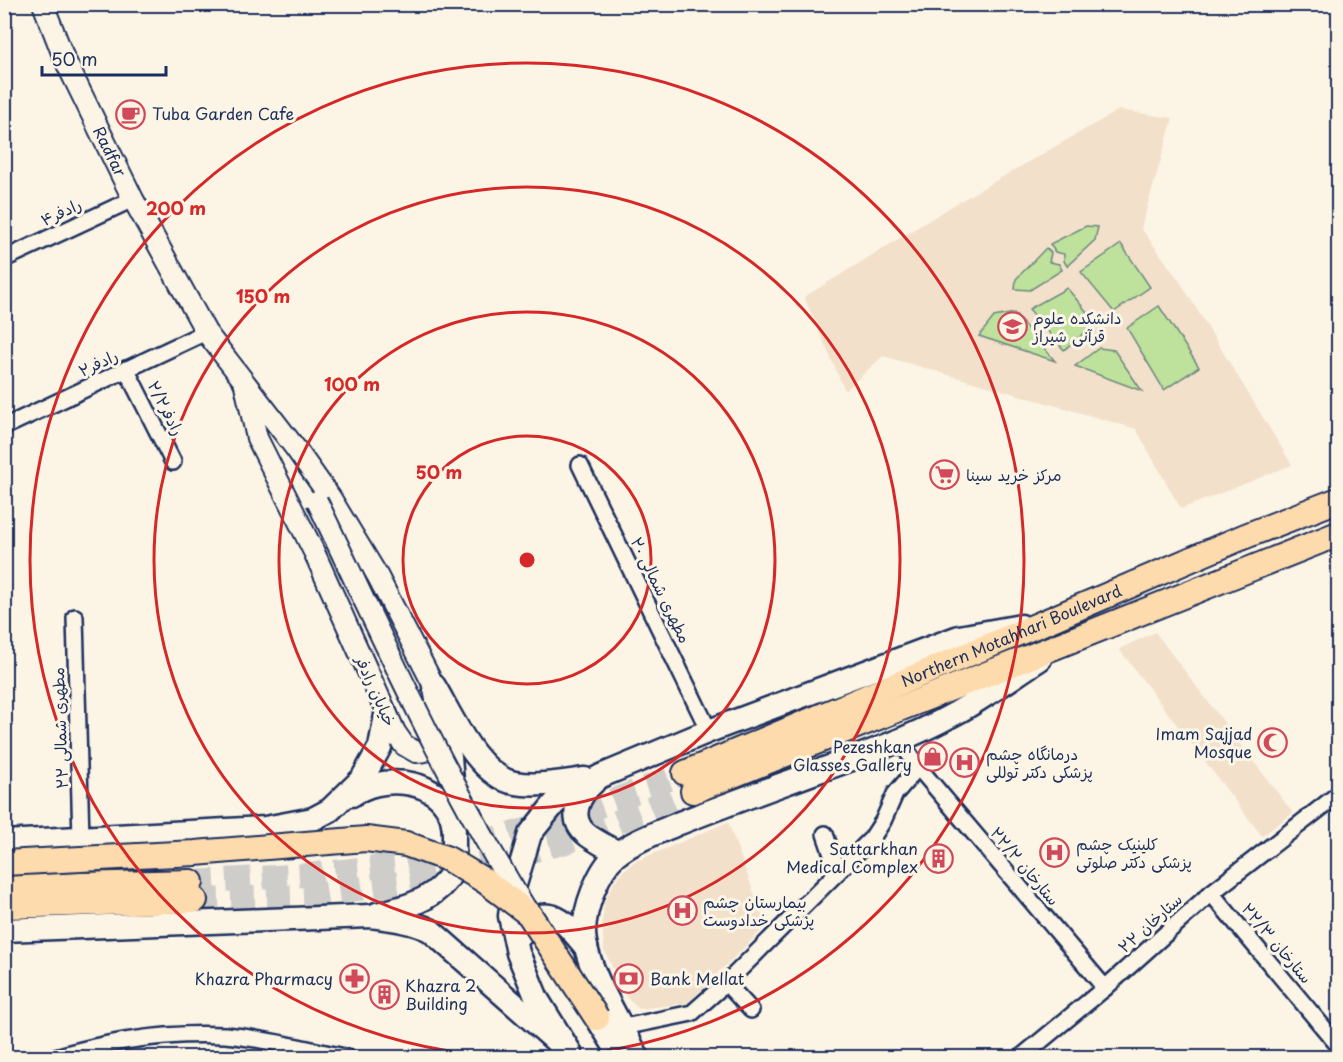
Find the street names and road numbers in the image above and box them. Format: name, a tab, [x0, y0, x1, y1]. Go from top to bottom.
street label: Radfar	[88, 122, 133, 181]
street label: رادفر۴	[36, 191, 85, 231]
street label: رادفر۲	[74, 343, 121, 382]
street label: رادفر۲/۲	[143, 376, 191, 439]
street label: ۲۰ مطهری شمالی	[626, 532, 698, 647]
street label: Northern Motahhari Boulevard	[897, 577, 1125, 692]
street label: خیابان رادفر	[350, 650, 403, 730]
street label: مطهرى شمالى ۲۲	[45, 667, 73, 789]
street label: ۲۲/۲ ستارخان	[986, 821, 1066, 910]
street label: ۲۲ ستارخان	[1112, 887, 1187, 958]
street label: ۲۲/۳ ستارخان	[1237, 897, 1319, 988]

